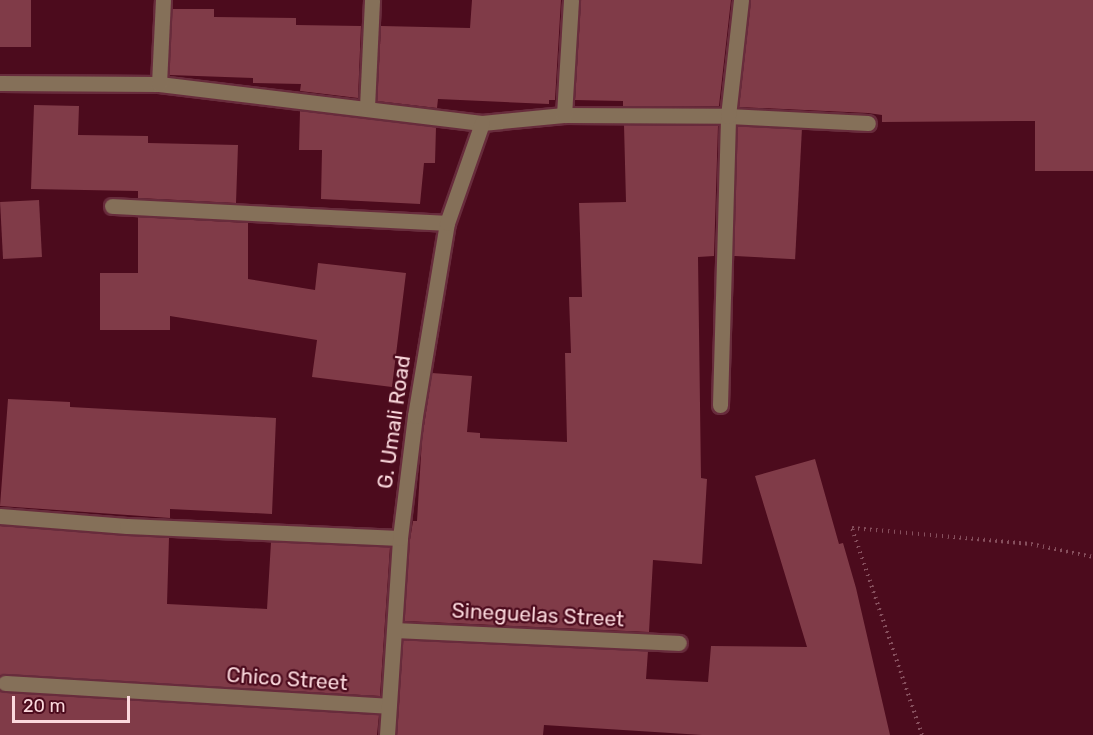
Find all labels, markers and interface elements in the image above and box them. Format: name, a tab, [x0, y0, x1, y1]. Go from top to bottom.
street label: G. Umali Road	[372, 354, 416, 490]
street label: Sineguelas Street	[451, 598, 625, 632]
street label: Chico Street	[226, 662, 348, 696]
scale bar	[15, 684, 134, 722]
text: 20 m	[23, 695, 65, 717]

